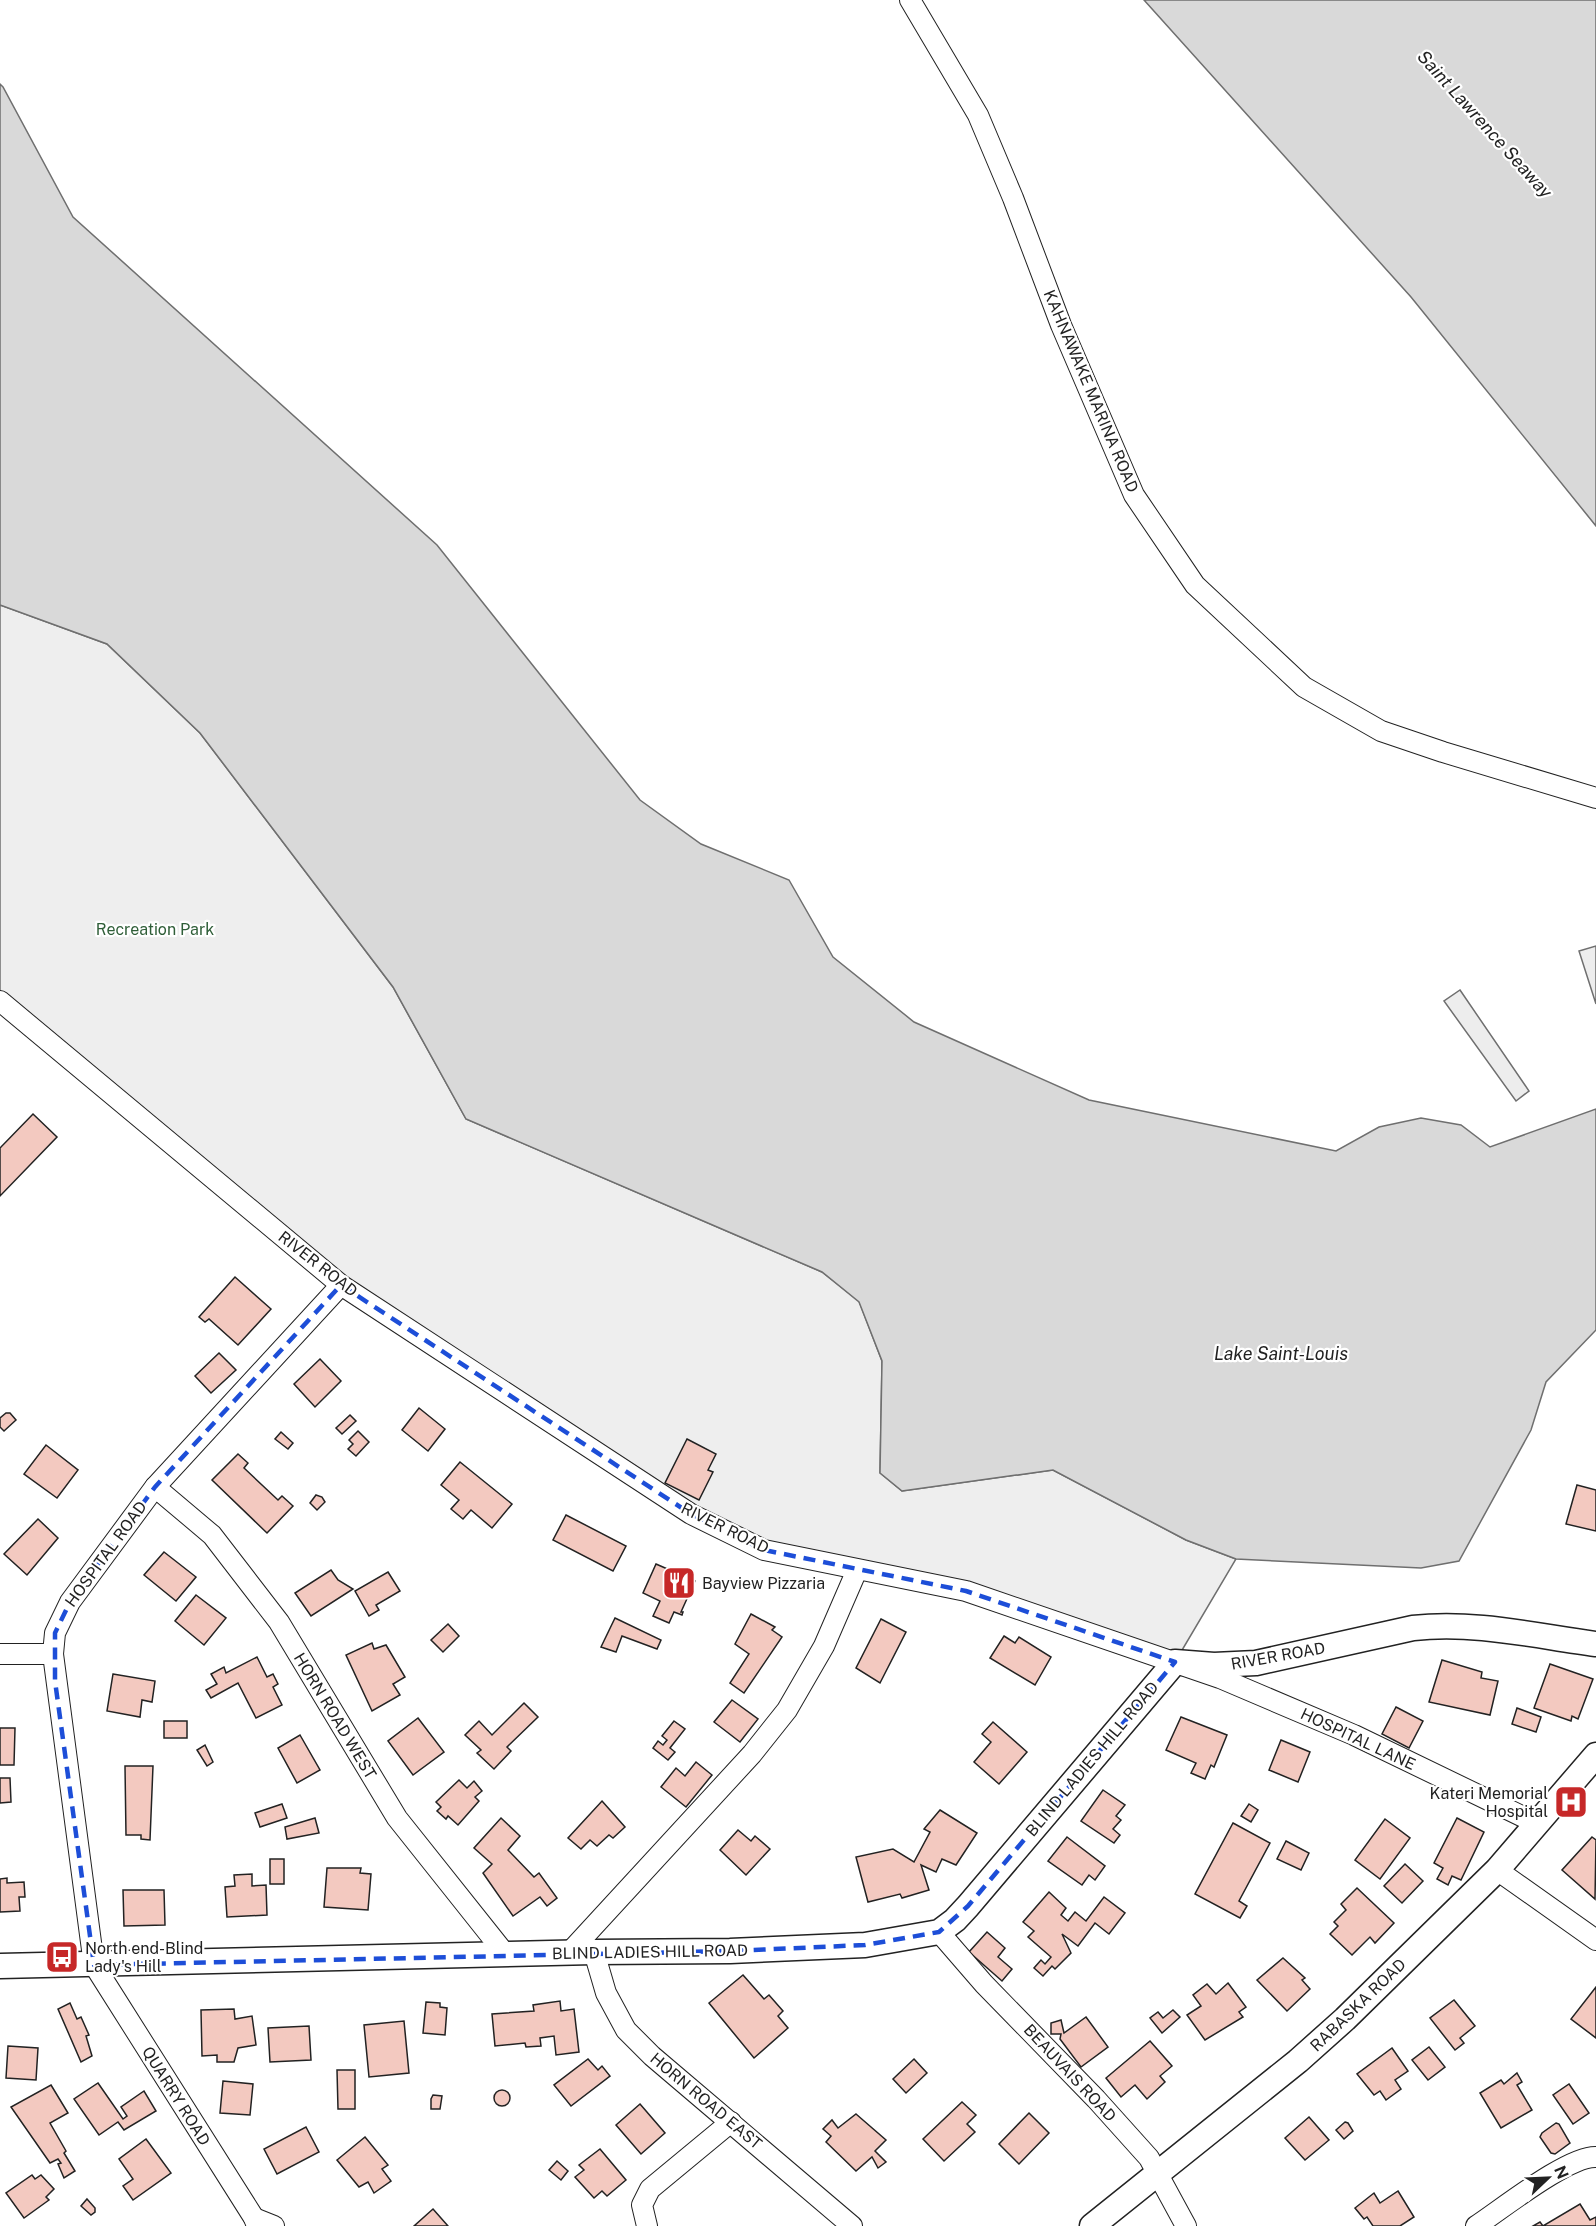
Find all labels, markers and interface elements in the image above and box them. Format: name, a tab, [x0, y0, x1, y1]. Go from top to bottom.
water label: Saint Lawrence Seaway	[1413, 46, 1557, 203]
street label: KAHNAWAKE MARINA ROAD	[1040, 287, 1142, 495]
park label: Recreation Park	[96, 920, 214, 939]
street label: RIVER ROAD	[275, 1227, 361, 1301]
water label: Lake Saint-Louis	[1214, 1343, 1348, 1364]
street label: HOSPITAL ROAD	[61, 1497, 151, 1611]
street label: RIVER ROAD	[678, 1499, 772, 1557]
restaurant icon: Bayview Pizzaria	[661, 1565, 697, 1601]
place label: Bayview Pizzaria	[702, 1574, 825, 1593]
street label: RIVER ROAD	[1229, 1638, 1327, 1674]
street label: HORN ROAD WEST	[290, 1649, 380, 1783]
street label: BLIND LADIES HILL ROAD	[1022, 1678, 1162, 1840]
street label: HOSPITAL LANE	[1297, 1704, 1419, 1774]
place label: Kateri Memorial Hospital	[1430, 1784, 1548, 1821]
hospital icon: Kateri Memorial Hospital	[1553, 1784, 1589, 1820]
bus stop icon: North end-Blind Lady's Hill	[44, 1939, 80, 1975]
place label: North end-Blind Lady's Hill	[85, 1939, 203, 1976]
street label: BLIND LADIES HILL ROAD	[552, 1941, 748, 1963]
street label: RABASKA ROAD	[1306, 1955, 1410, 2055]
street label: BEAUVAIS ROAD	[1020, 2020, 1120, 2126]
street label: QUARRY ROAD	[138, 2043, 214, 2149]
street label: HORN ROAD EAST	[646, 2049, 766, 2154]
north arrow	[1518, 2148, 1578, 2208]
text: N	[1550, 2163, 1573, 2182]

